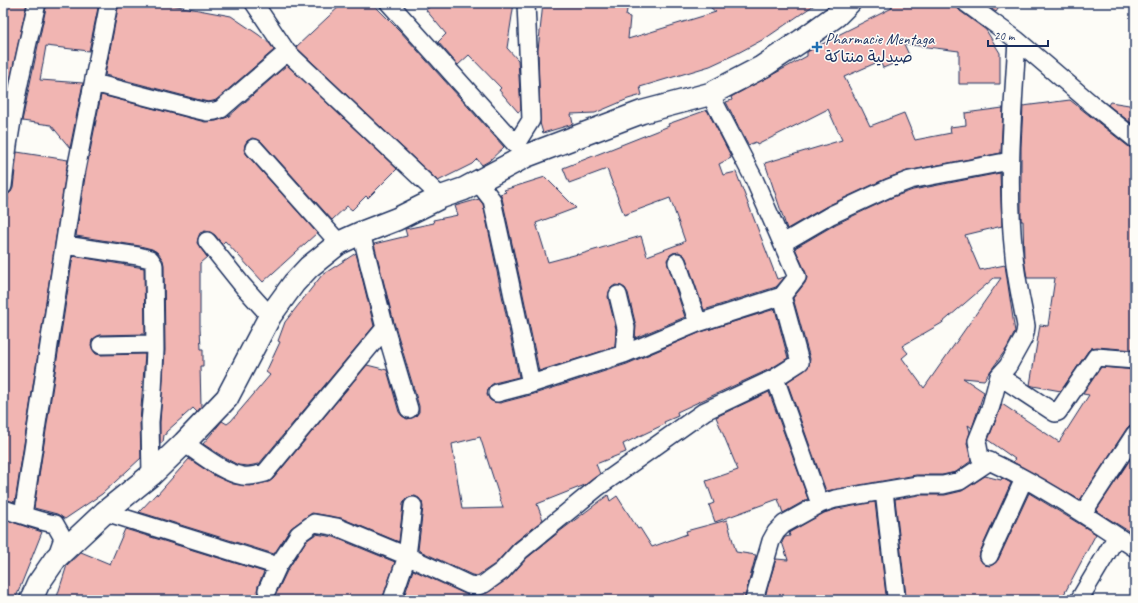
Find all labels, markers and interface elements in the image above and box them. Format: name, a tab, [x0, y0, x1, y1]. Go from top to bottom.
scale bar	[988, 22, 1048, 48]
text: 20 m	[994, 28, 1016, 44]
place label: Pharmacie Mentaga صيدلية منتاكة	[825, 29, 935, 67]
marker: Pharmacie Mentaga صيدلية منتاكة	[812, 42, 822, 52]

